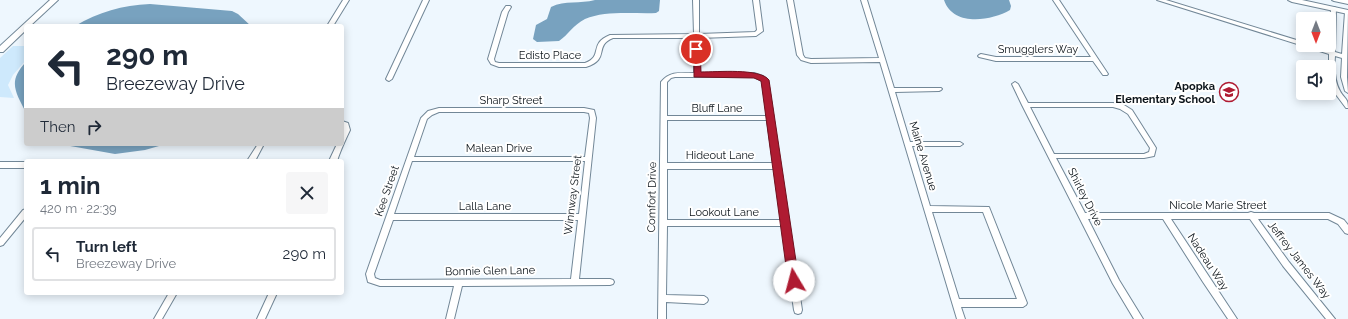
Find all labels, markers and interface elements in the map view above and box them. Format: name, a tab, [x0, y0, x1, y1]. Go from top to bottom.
north arrow	[1296, 12, 1336, 52]
map controls	[1296, 12, 1336, 100]
pin	[679, 32, 713, 66]
icon: arrive	[685, 38, 707, 60]
text: 290 m	[106, 39, 188, 72]
icon: left	[40, 40, 92, 92]
street label: Smugglers Way	[998, 43, 1078, 56]
street label: Edisto Place	[519, 49, 582, 62]
button: sound	[1296, 60, 1336, 100]
text: Breezeway Drive	[106, 73, 245, 94]
place label: Apopka Elementary School	[1115, 80, 1216, 106]
school or university icon: Apopka Elementary School	[1218, 81, 1240, 103]
street label: Sharp Street	[479, 94, 543, 107]
street label: Bluff Lane	[691, 102, 743, 115]
icon: right	[83, 116, 105, 138]
text: Then	[40, 118, 75, 136]
street label: Maine Avenue	[906, 120, 940, 193]
street label: Malean Drive	[466, 142, 533, 155]
street label: Hideout Lane	[686, 149, 755, 162]
street label: Winnway Street	[562, 154, 584, 236]
street label: Comfort Drive	[645, 161, 659, 232]
street label: Kee Street	[372, 164, 402, 218]
street label: Shirley Drive	[1065, 166, 1105, 229]
text: 1 min	[40, 171, 101, 200]
button: close	[286, 172, 328, 214]
street label: Nicole Marie Street	[1169, 199, 1267, 212]
street label: Lalla Lane	[459, 200, 512, 213]
text: 420 m · 22:39	[40, 201, 117, 216]
street label: Lookout Lane	[689, 206, 759, 219]
street label: Jeffrey James Way	[1265, 219, 1333, 301]
street label: Nadeau Way	[1185, 231, 1231, 293]
text: Turn left	[76, 238, 137, 256]
icon: left	[42, 243, 64, 265]
text: 290 m	[283, 245, 326, 263]
text: Breezeway Drive	[76, 256, 176, 271]
position arrow	[773, 260, 815, 302]
street label: Bonnie Glen Lane	[445, 264, 536, 278]

